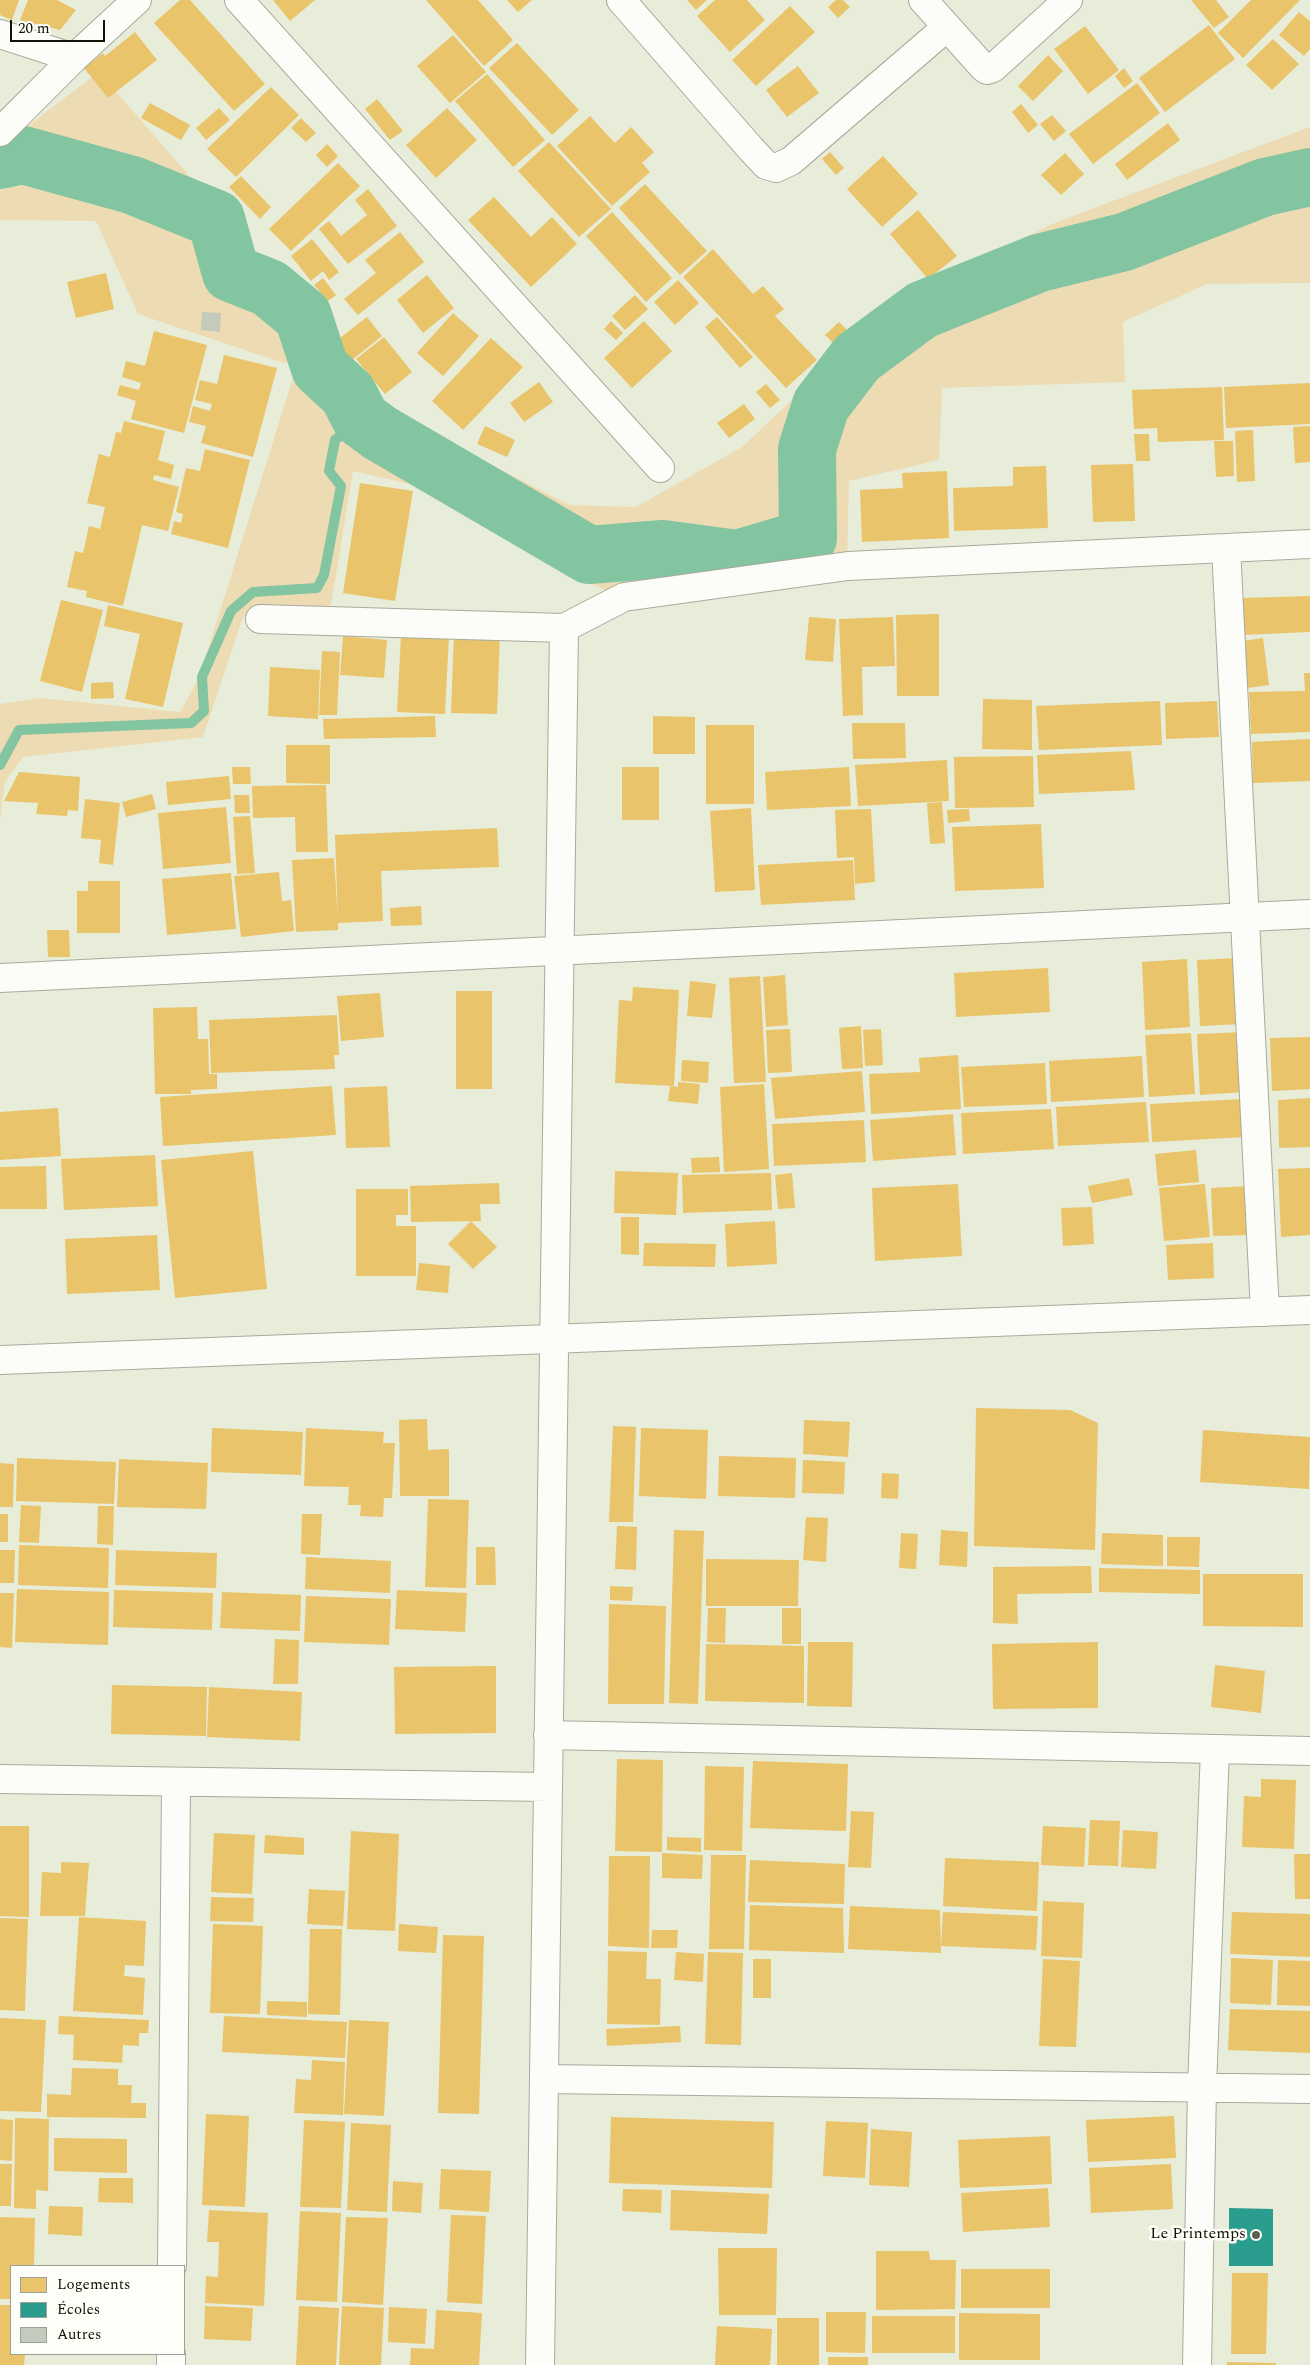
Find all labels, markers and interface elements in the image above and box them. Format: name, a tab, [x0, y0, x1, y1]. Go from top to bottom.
scale bar	[12, 10, 108, 42]
text: 20 m	[18, 17, 50, 40]
place label: Le Printemps	[1150, 2225, 1246, 2245]
marker: Le Printemps	[1250, 2229, 1262, 2241]
legend	[10, 2265, 185, 2355]
text: Logements	[57, 2273, 131, 2296]
text: Écoles	[57, 2298, 100, 2321]
text: Autres	[57, 2323, 102, 2346]

